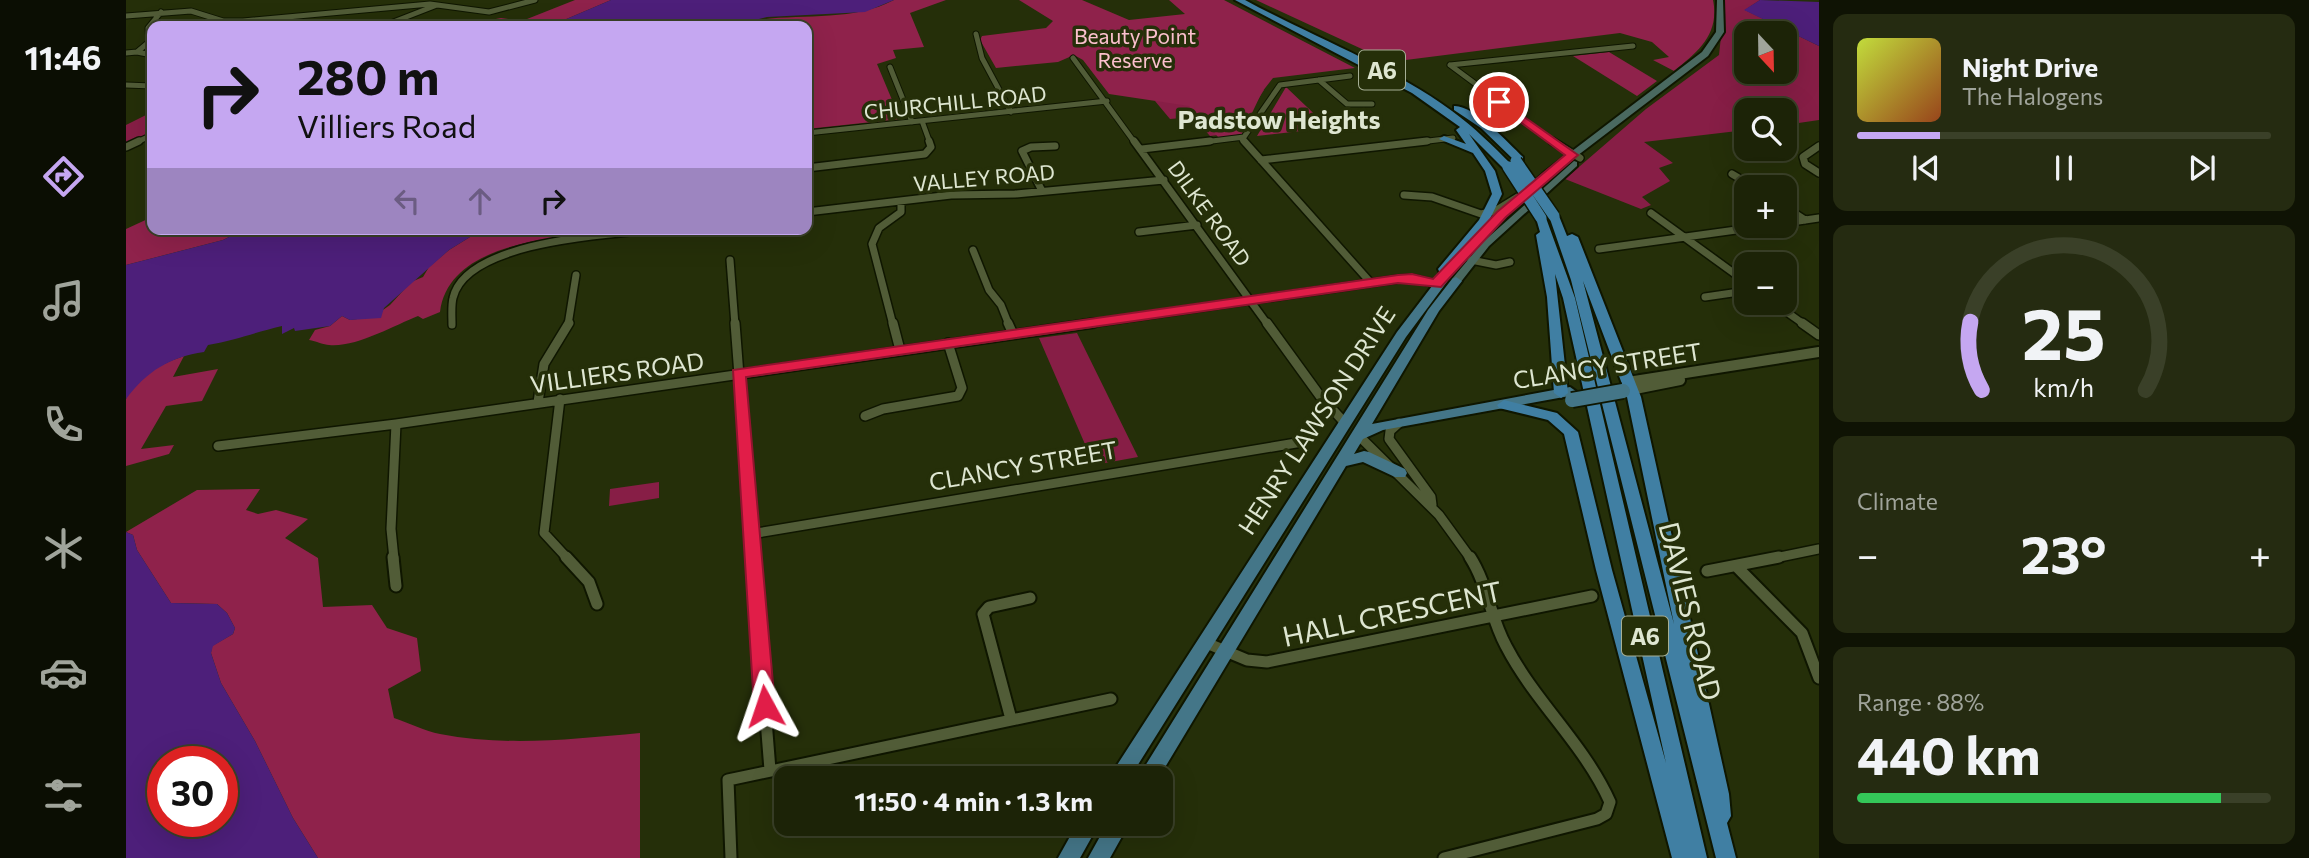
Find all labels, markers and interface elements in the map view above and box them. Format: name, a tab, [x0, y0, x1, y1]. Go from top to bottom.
north arrow	[1734, 21, 1797, 84]
map controls	[1734, 21, 1797, 315]
park label: Beauty Point Reserve	[1074, 23, 1196, 72]
text: 11:46	[25, 37, 101, 77]
text: 280 m	[297, 45, 440, 105]
icon: right	[182, 49, 273, 140]
road number: A6	[1359, 50, 1405, 90]
text: Night Drive	[1962, 51, 2098, 82]
pin	[1469, 72, 1529, 132]
street label: CHURCHILL ROAD	[862, 80, 1048, 124]
text: The Halogens	[1962, 82, 2103, 110]
icon: arrive	[1480, 83, 1518, 121]
button: search	[1734, 98, 1797, 161]
district label: Padstow Heights	[1177, 103, 1381, 134]
text: Villiers Road	[297, 105, 476, 145]
icon: previous	[1907, 149, 1945, 187]
icon: pause	[2045, 149, 2083, 187]
icon: next	[2183, 149, 2221, 187]
icon: directions	[39, 152, 88, 201]
street label: DILKE ROAD	[1163, 155, 1257, 271]
street label: VALLEY ROAD	[912, 158, 1056, 196]
button: +	[1734, 175, 1797, 238]
icon: left	[388, 182, 426, 220]
icon: ahead	[461, 182, 499, 220]
icon: right	[534, 182, 572, 220]
button: −	[1734, 252, 1797, 315]
icon: music	[39, 276, 88, 325]
text: 25	[2022, 286, 2106, 375]
street label: HENRY LAWSON DRIVE	[1231, 301, 1401, 539]
street label: CLANCY STREET	[1511, 336, 1703, 394]
street label: VILLIERS ROAD	[528, 345, 706, 399]
text: km/h	[2034, 371, 2094, 401]
icon: phone	[39, 400, 88, 449]
street label: CLANCY STREET	[927, 434, 1119, 496]
text: Climate	[1857, 487, 1938, 515]
street label: DAVIES ROAD	[1652, 518, 1730, 704]
text: 23°	[2021, 521, 2107, 585]
icon: climate	[39, 524, 88, 573]
text: −	[1857, 530, 1879, 577]
text: +	[2249, 530, 2271, 577]
street label: HALL CRESCENT	[1279, 573, 1505, 653]
road number: A6	[1622, 616, 1668, 656]
icon: car	[39, 648, 88, 697]
position arrow	[728, 669, 802, 743]
text: Range · 88%	[1857, 688, 1984, 716]
text: 440 km	[1857, 722, 2041, 786]
speed limit sign: 30	[147, 746, 238, 837]
icon: filters	[39, 771, 88, 820]
text: 11:50 · 4 min · 1.3 km	[854, 785, 1093, 816]

